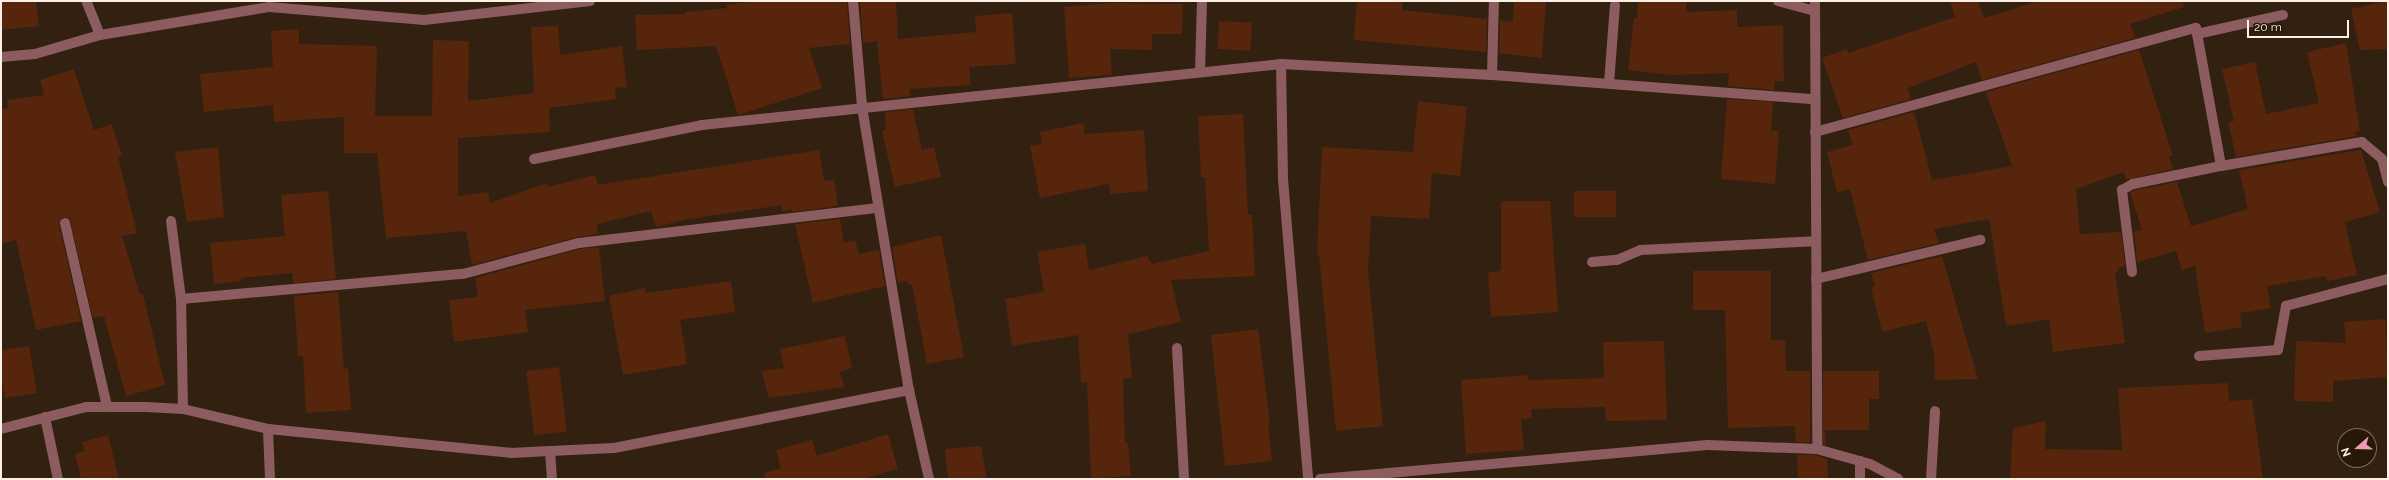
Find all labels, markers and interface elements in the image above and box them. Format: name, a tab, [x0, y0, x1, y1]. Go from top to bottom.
scale bar	[2249, 12, 2351, 38]
text: 20 m	[2254, 20, 2282, 34]
north arrow	[2337, 428, 2377, 468]
text: N	[2339, 446, 2354, 458]

